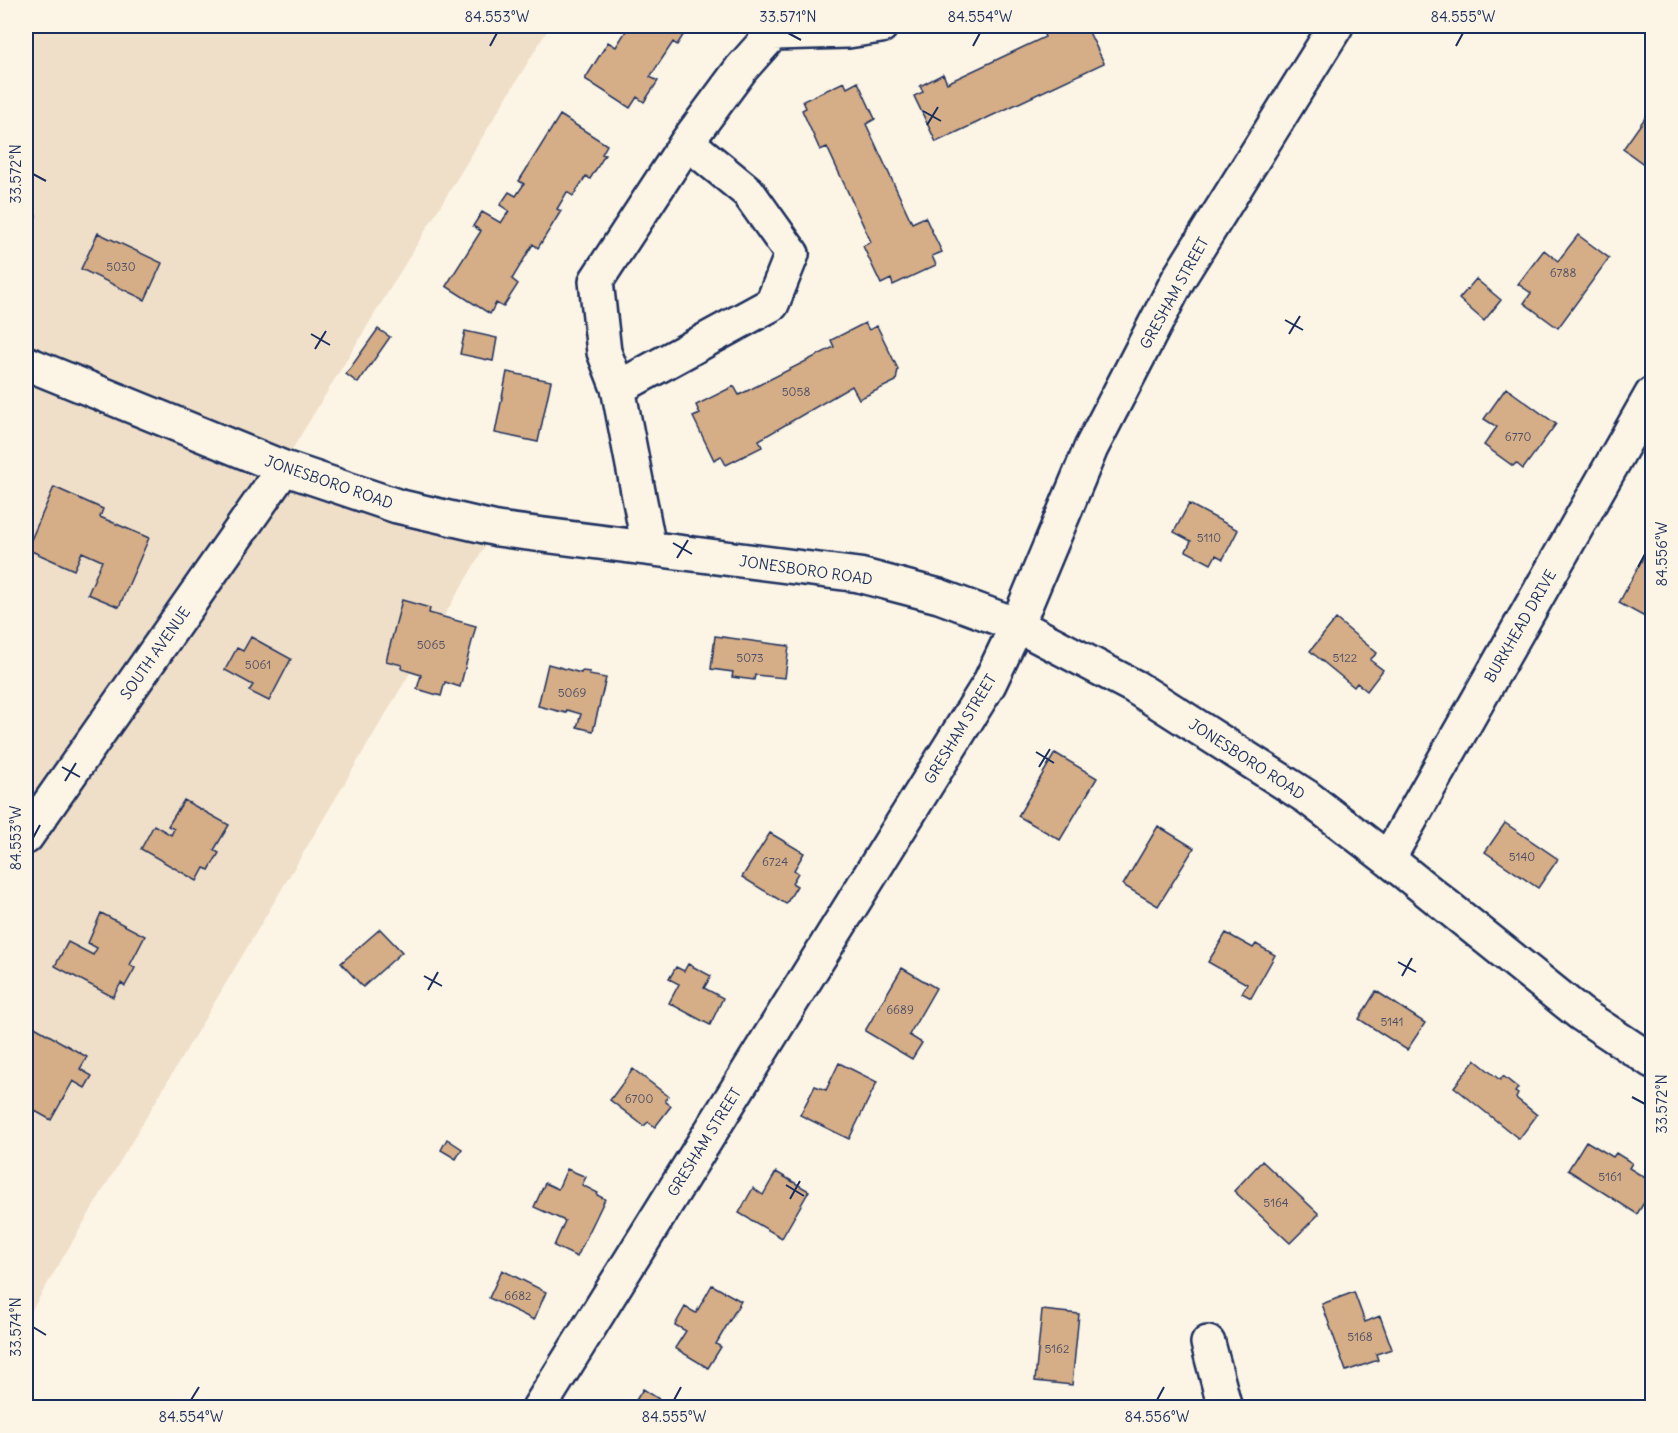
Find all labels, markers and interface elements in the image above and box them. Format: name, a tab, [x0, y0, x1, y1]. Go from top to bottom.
text: 84.553°W	[465, 7, 530, 26]
text: 33.571°N	[759, 7, 817, 26]
text: 84.554°W	[948, 7, 1013, 26]
text: 84.555°W	[1431, 7, 1496, 26]
text: 33.572°N	[6, 144, 25, 204]
street label: GRESHAM STREET	[1135, 234, 1213, 352]
house number: 5030	[106, 259, 136, 274]
house number: 6788	[1550, 265, 1576, 280]
house number: 5058	[782, 384, 810, 399]
house number: 6770	[1505, 429, 1531, 444]
street label: JONESBORO ROAD	[262, 451, 396, 513]
text: 84.556°W	[1652, 521, 1671, 586]
house number: 5110	[1197, 530, 1221, 545]
street label: JONESBORO ROAD	[738, 551, 874, 589]
street label: BURKHEAD DRIVE	[1480, 566, 1560, 686]
street label: SOUTH AVENUE	[116, 603, 194, 703]
house number: 5065	[417, 637, 445, 652]
house number: 5073	[736, 650, 764, 665]
house number: 5122	[1333, 650, 1358, 665]
house number: 5061	[245, 657, 271, 672]
street label: GRESHAM STREET	[920, 671, 1000, 787]
house number: 5069	[558, 685, 586, 700]
street label: JONESBORO ROAD	[1186, 714, 1308, 804]
text: 84.553°W	[6, 805, 25, 870]
house number: 5140	[1509, 849, 1535, 864]
house number: 6724	[762, 854, 788, 869]
house number: 6689	[886, 1002, 914, 1017]
house number: 5141	[1380, 1014, 1404, 1029]
text: 33.572°N	[1652, 1074, 1671, 1134]
street label: GRESHAM STREET	[663, 1084, 745, 1200]
house number: 6700	[625, 1091, 653, 1106]
house number: 5161	[1598, 1169, 1622, 1184]
house number: 5164	[1263, 1195, 1289, 1210]
house number: 6682	[504, 1288, 532, 1303]
text: 33.574°N	[6, 1297, 25, 1357]
house number: 5168	[1347, 1329, 1373, 1344]
house number: 5162	[1044, 1341, 1070, 1356]
text: 84.554°W	[159, 1407, 224, 1426]
text: 84.555°W	[642, 1407, 707, 1426]
text: 84.556°W	[1125, 1407, 1190, 1426]

